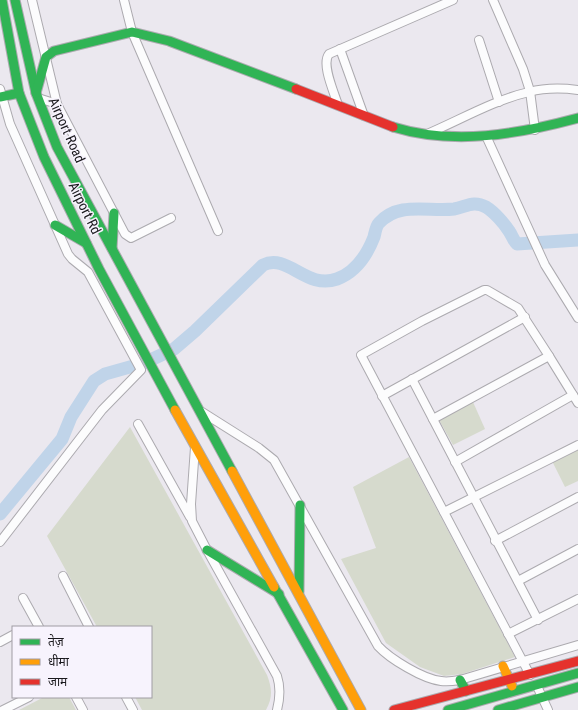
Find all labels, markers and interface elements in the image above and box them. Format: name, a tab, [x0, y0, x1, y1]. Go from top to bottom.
street label: Airport Road	[46, 95, 88, 165]
street label: Airport Rd	[66, 179, 104, 237]
legend	[12, 626, 152, 698]
text: तेज़	[48, 634, 65, 649]
text: धीमा	[48, 654, 70, 669]
text: जाम	[48, 675, 68, 689]

